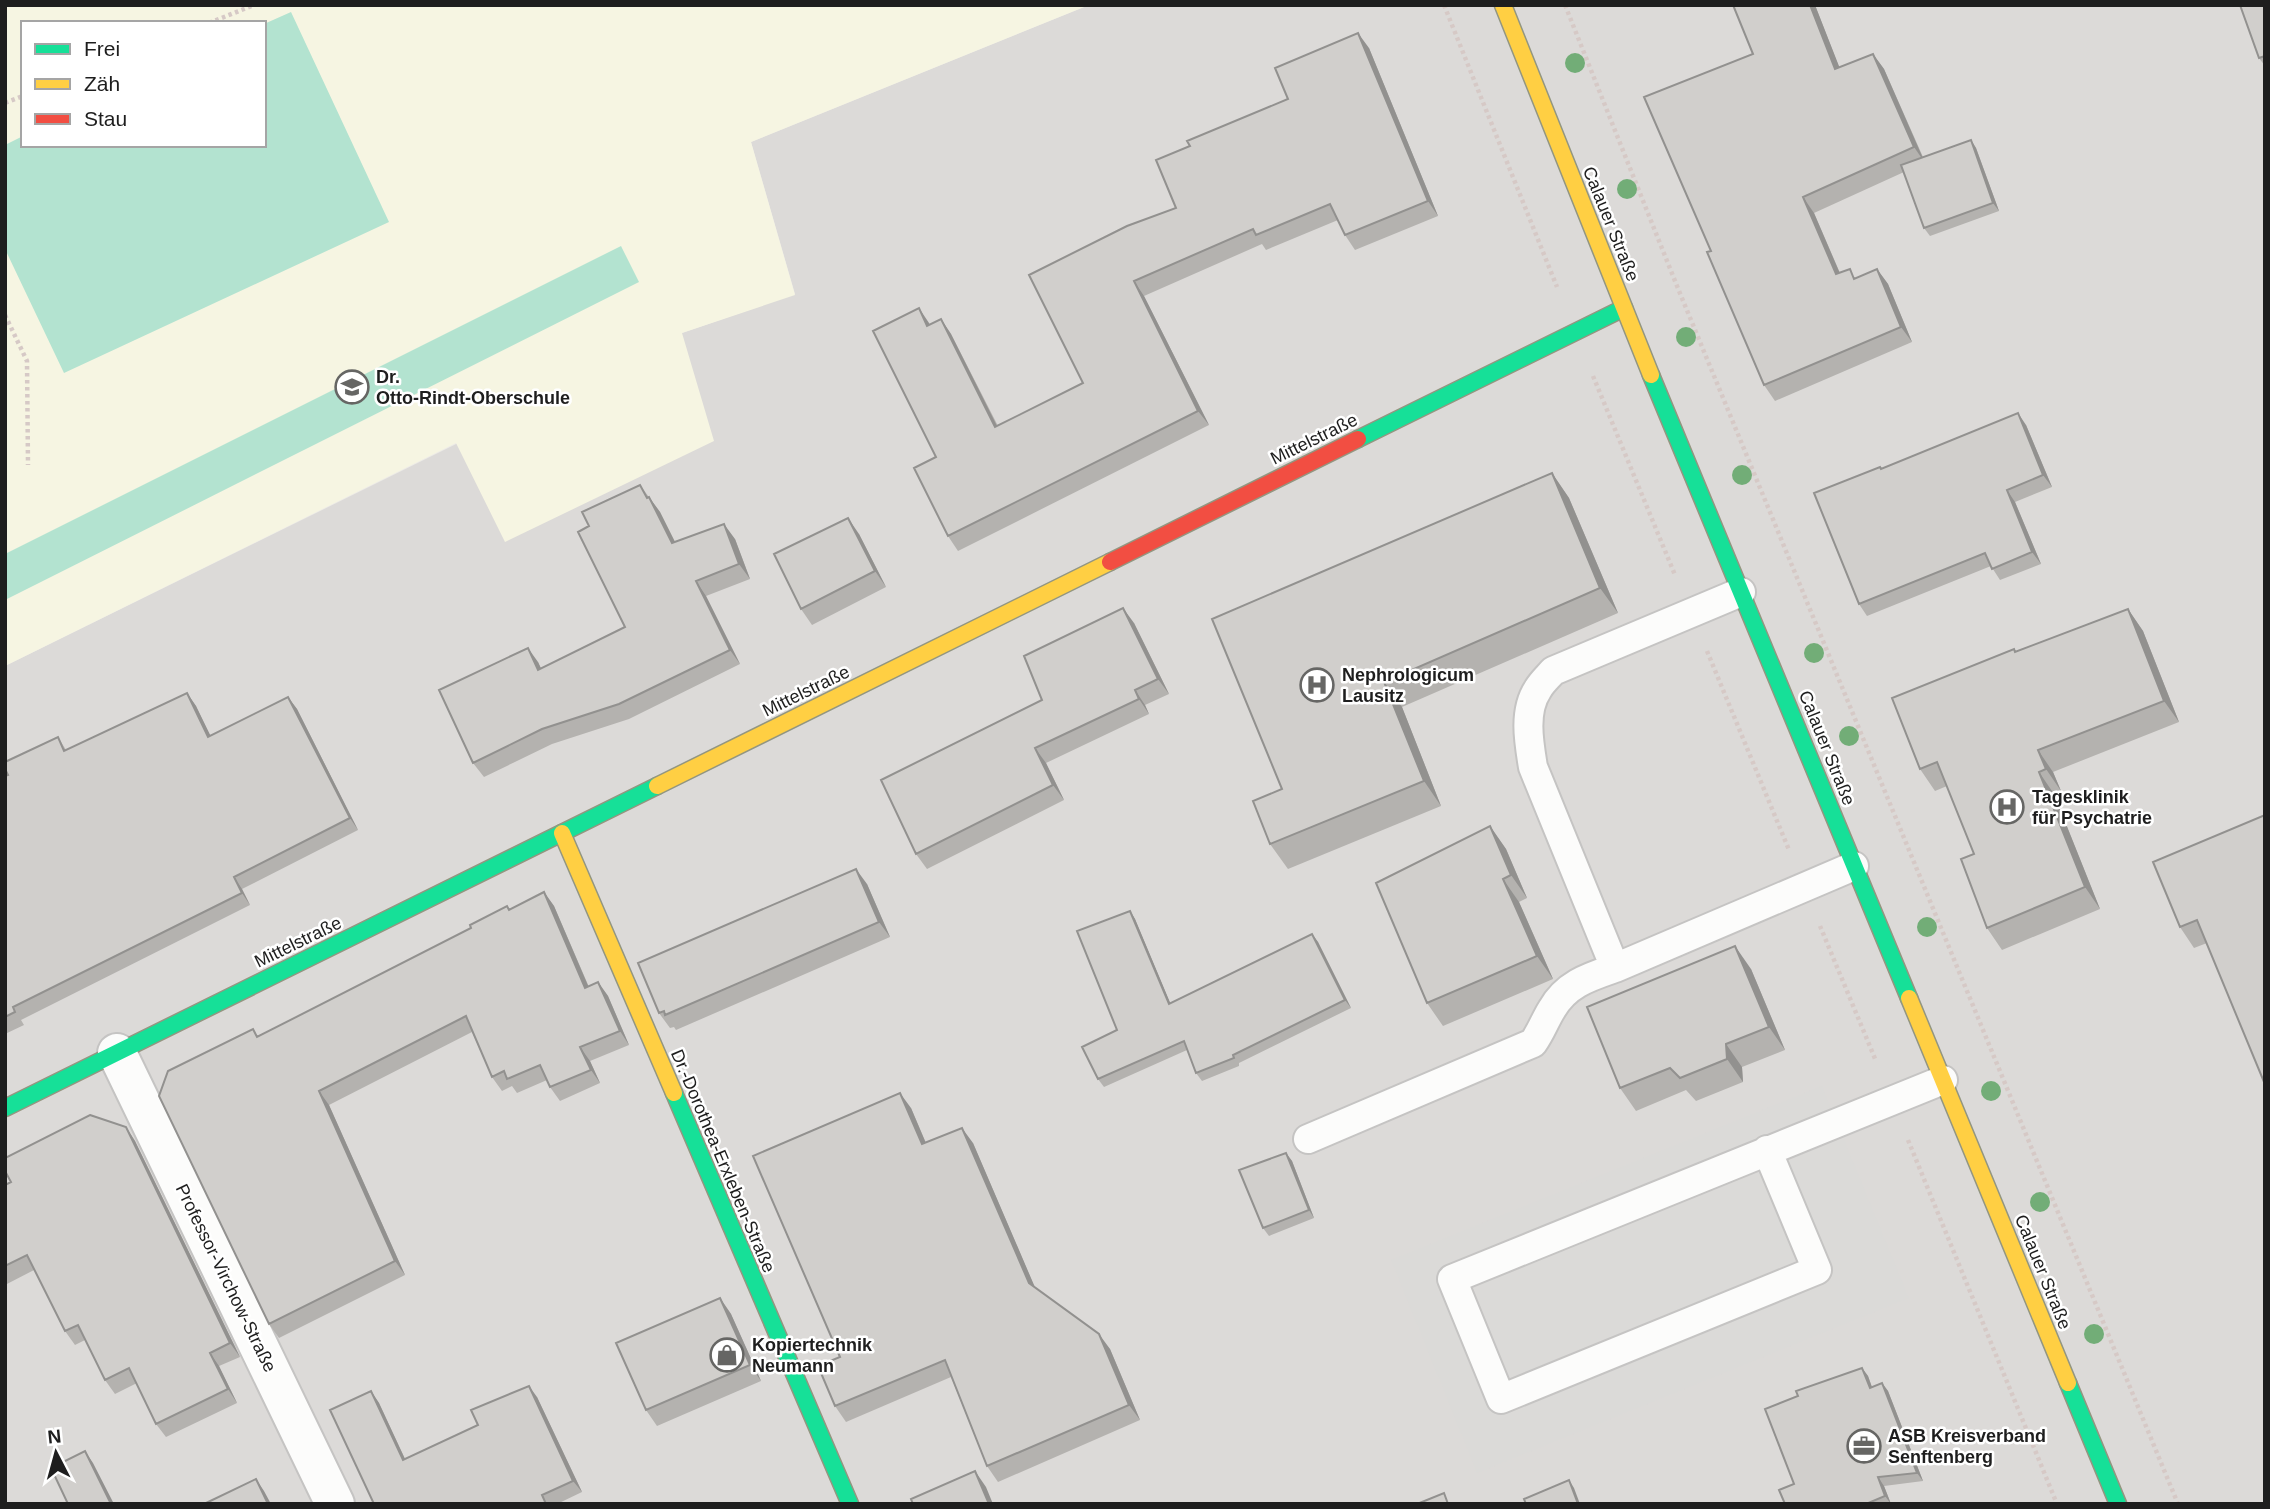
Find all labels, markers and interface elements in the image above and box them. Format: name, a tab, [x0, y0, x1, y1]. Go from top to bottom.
legend	[21, 21, 266, 147]
text: Frei	[84, 37, 120, 60]
text: Zäh	[84, 72, 120, 95]
text: Stau	[84, 107, 127, 130]
street label: Calauer Straße	[1579, 164, 1643, 284]
place label: Dr. Otto-Rindt-Oberschule	[376, 367, 570, 408]
school or university icon: Dr. Otto-Rindt-Oberschule	[333, 368, 371, 406]
street label: Mittelstraße	[1267, 409, 1361, 469]
street label: Mittelstraße	[759, 661, 853, 721]
place label: Nephrologicum Lausitz	[1342, 665, 1474, 706]
hospital icon: Nephrologicum Lausitz	[1298, 666, 1336, 704]
street label: Calauer Straße	[1795, 688, 1859, 808]
place label: Tagesklinik für Psychatrie	[2032, 787, 2152, 828]
hospital icon: Tagesklinik für Psychatrie	[1988, 788, 2026, 826]
street label: Mittelstraße	[251, 912, 345, 972]
street label: Dr.-Dorothea-Erxleben-Straße	[667, 1047, 779, 1275]
street label: Professor-Virchow-Straße	[172, 1181, 280, 1375]
street label: Calauer Straße	[2011, 1212, 2075, 1332]
place label: Kopiertechnik Neumann	[752, 1335, 873, 1376]
shop icon: Kopiertechnik Neumann	[708, 1336, 746, 1374]
north arrow	[21, 1418, 91, 1488]
text: N	[46, 1425, 62, 1448]
place label: ASB Kreisverband Senftenberg	[1888, 1426, 2046, 1467]
office icon: ASB Kreisverband Senftenberg	[1845, 1427, 1883, 1465]

